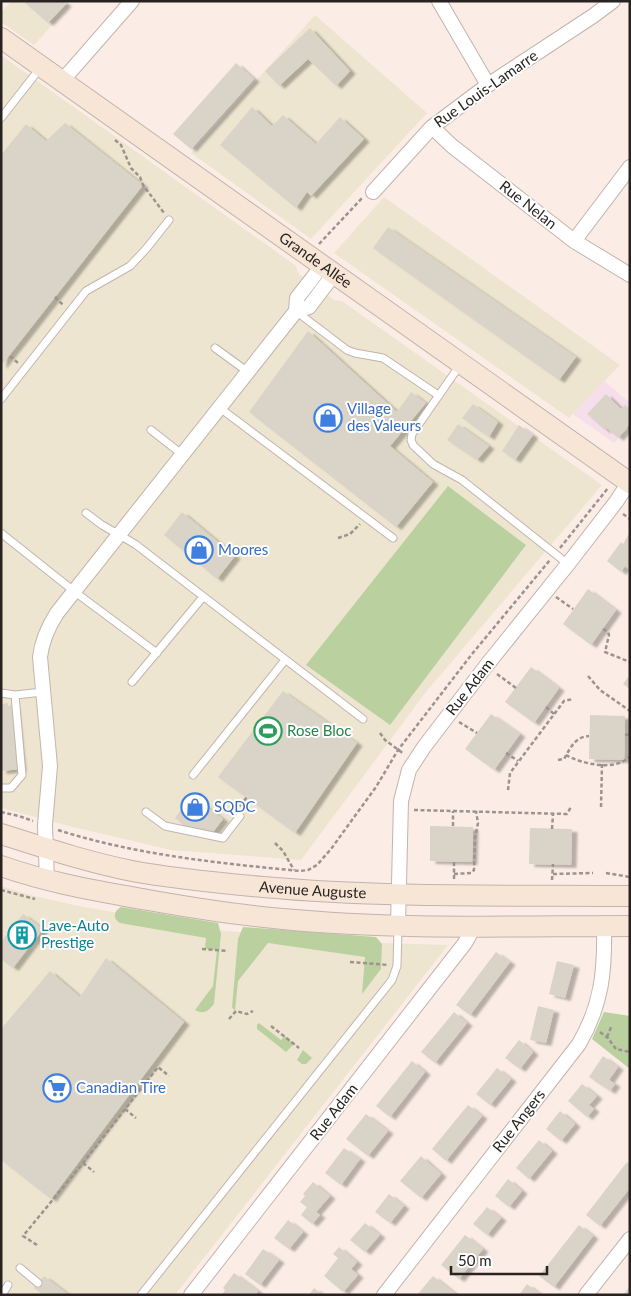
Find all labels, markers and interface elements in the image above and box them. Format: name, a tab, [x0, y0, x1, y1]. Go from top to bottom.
street label: Rue Louis-Lamarre	[430, 46, 541, 131]
street label: Rue Nelan	[496, 176, 561, 232]
street label: Grande Allée	[276, 228, 356, 291]
place label: Village des Valeurs	[347, 399, 421, 434]
shop icon: Village des Valeurs	[313, 403, 343, 433]
shop icon: Moores	[184, 535, 214, 565]
place label: Moores	[218, 540, 268, 558]
street label: Rue Adam	[442, 654, 497, 718]
sports icon: Rose Bloc	[253, 716, 283, 746]
place label: Rose Bloc	[287, 721, 351, 739]
shop icon: SQDC	[180, 792, 210, 822]
place label: SQDC	[214, 797, 256, 815]
street label: Avenue Auguste	[258, 877, 367, 901]
place label: Lave-Auto Prestige	[41, 916, 109, 951]
building icon: Lave-Auto Prestige	[7, 920, 37, 950]
supermarket icon: Canadian Tire	[42, 1073, 72, 1103]
place label: Canadian Tire	[76, 1078, 166, 1096]
street label: Rue Adam	[306, 1079, 361, 1143]
street label: Rue Angers	[488, 1085, 548, 1155]
scale bar	[451, 1244, 547, 1276]
text: 50 m	[458, 1251, 492, 1269]

